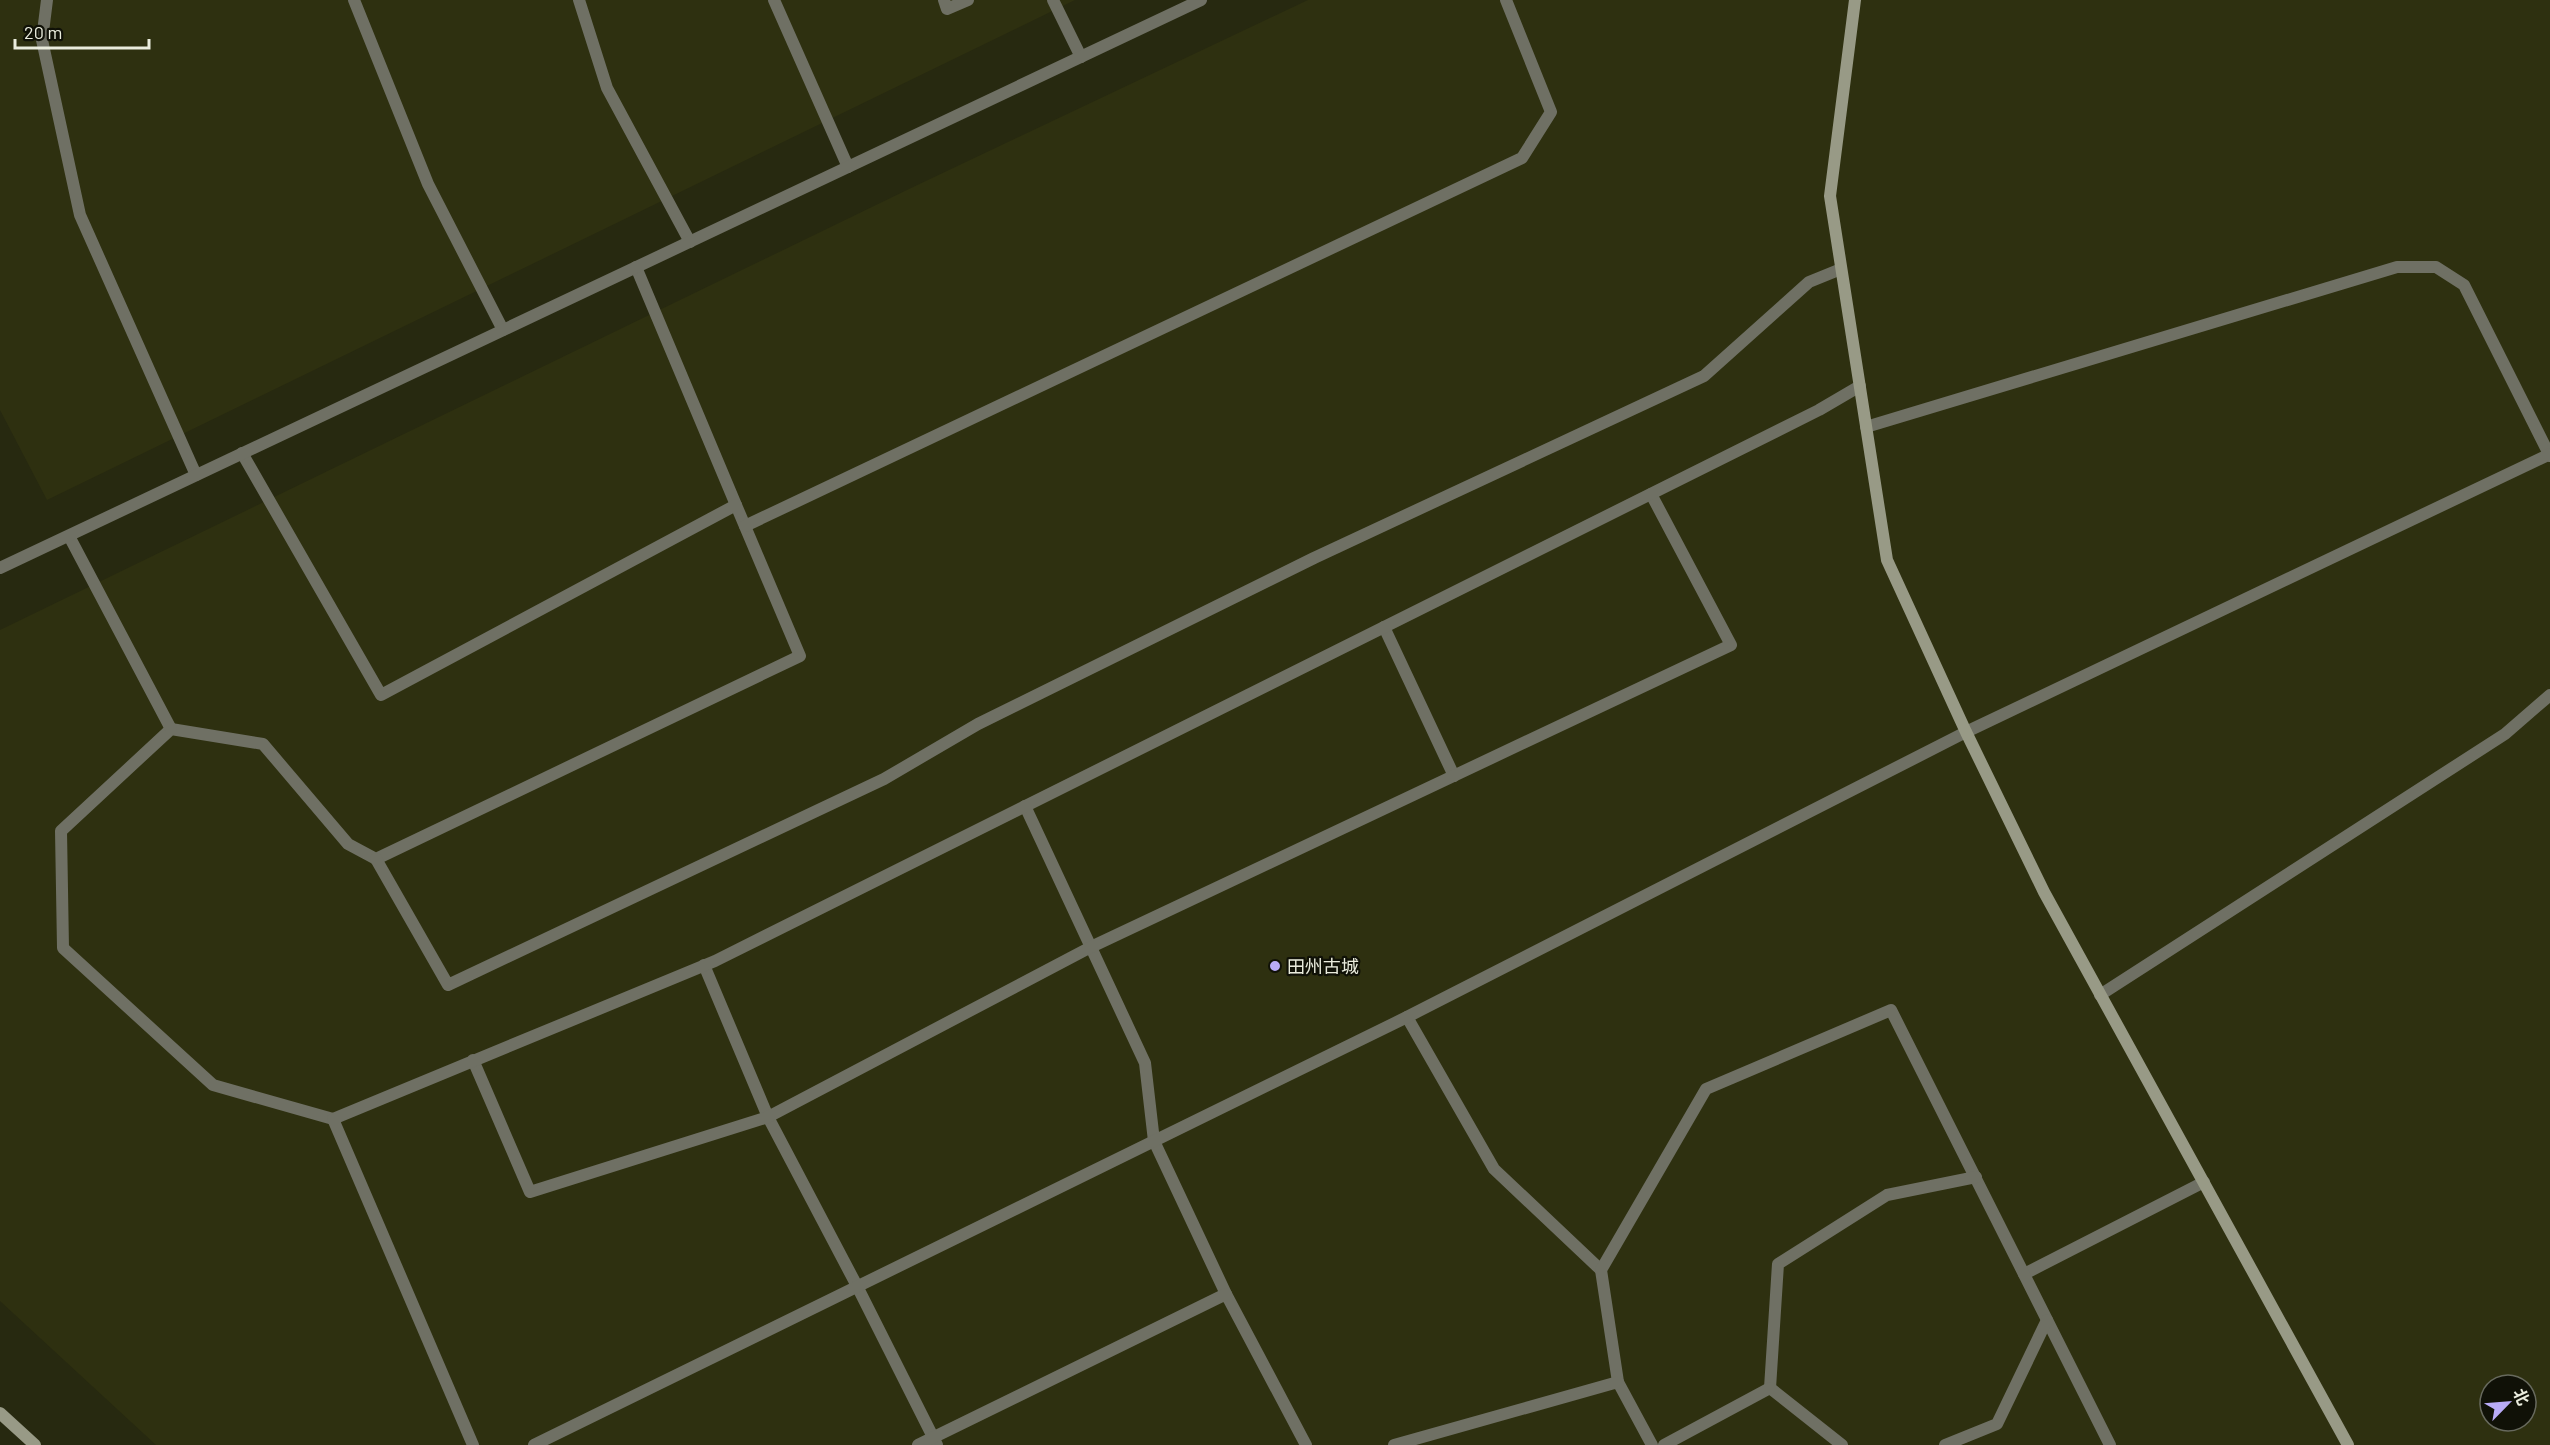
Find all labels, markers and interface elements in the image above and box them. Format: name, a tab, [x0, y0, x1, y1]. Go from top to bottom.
scale bar	[15, 12, 148, 50]
text: 20 m	[24, 21, 62, 43]
place label: 田州古城	[1287, 955, 1359, 977]
marker: 田州古城	[1268, 959, 1282, 973]
north arrow	[2478, 1373, 2538, 1433]
text: 北	[2510, 1385, 2534, 1408]

